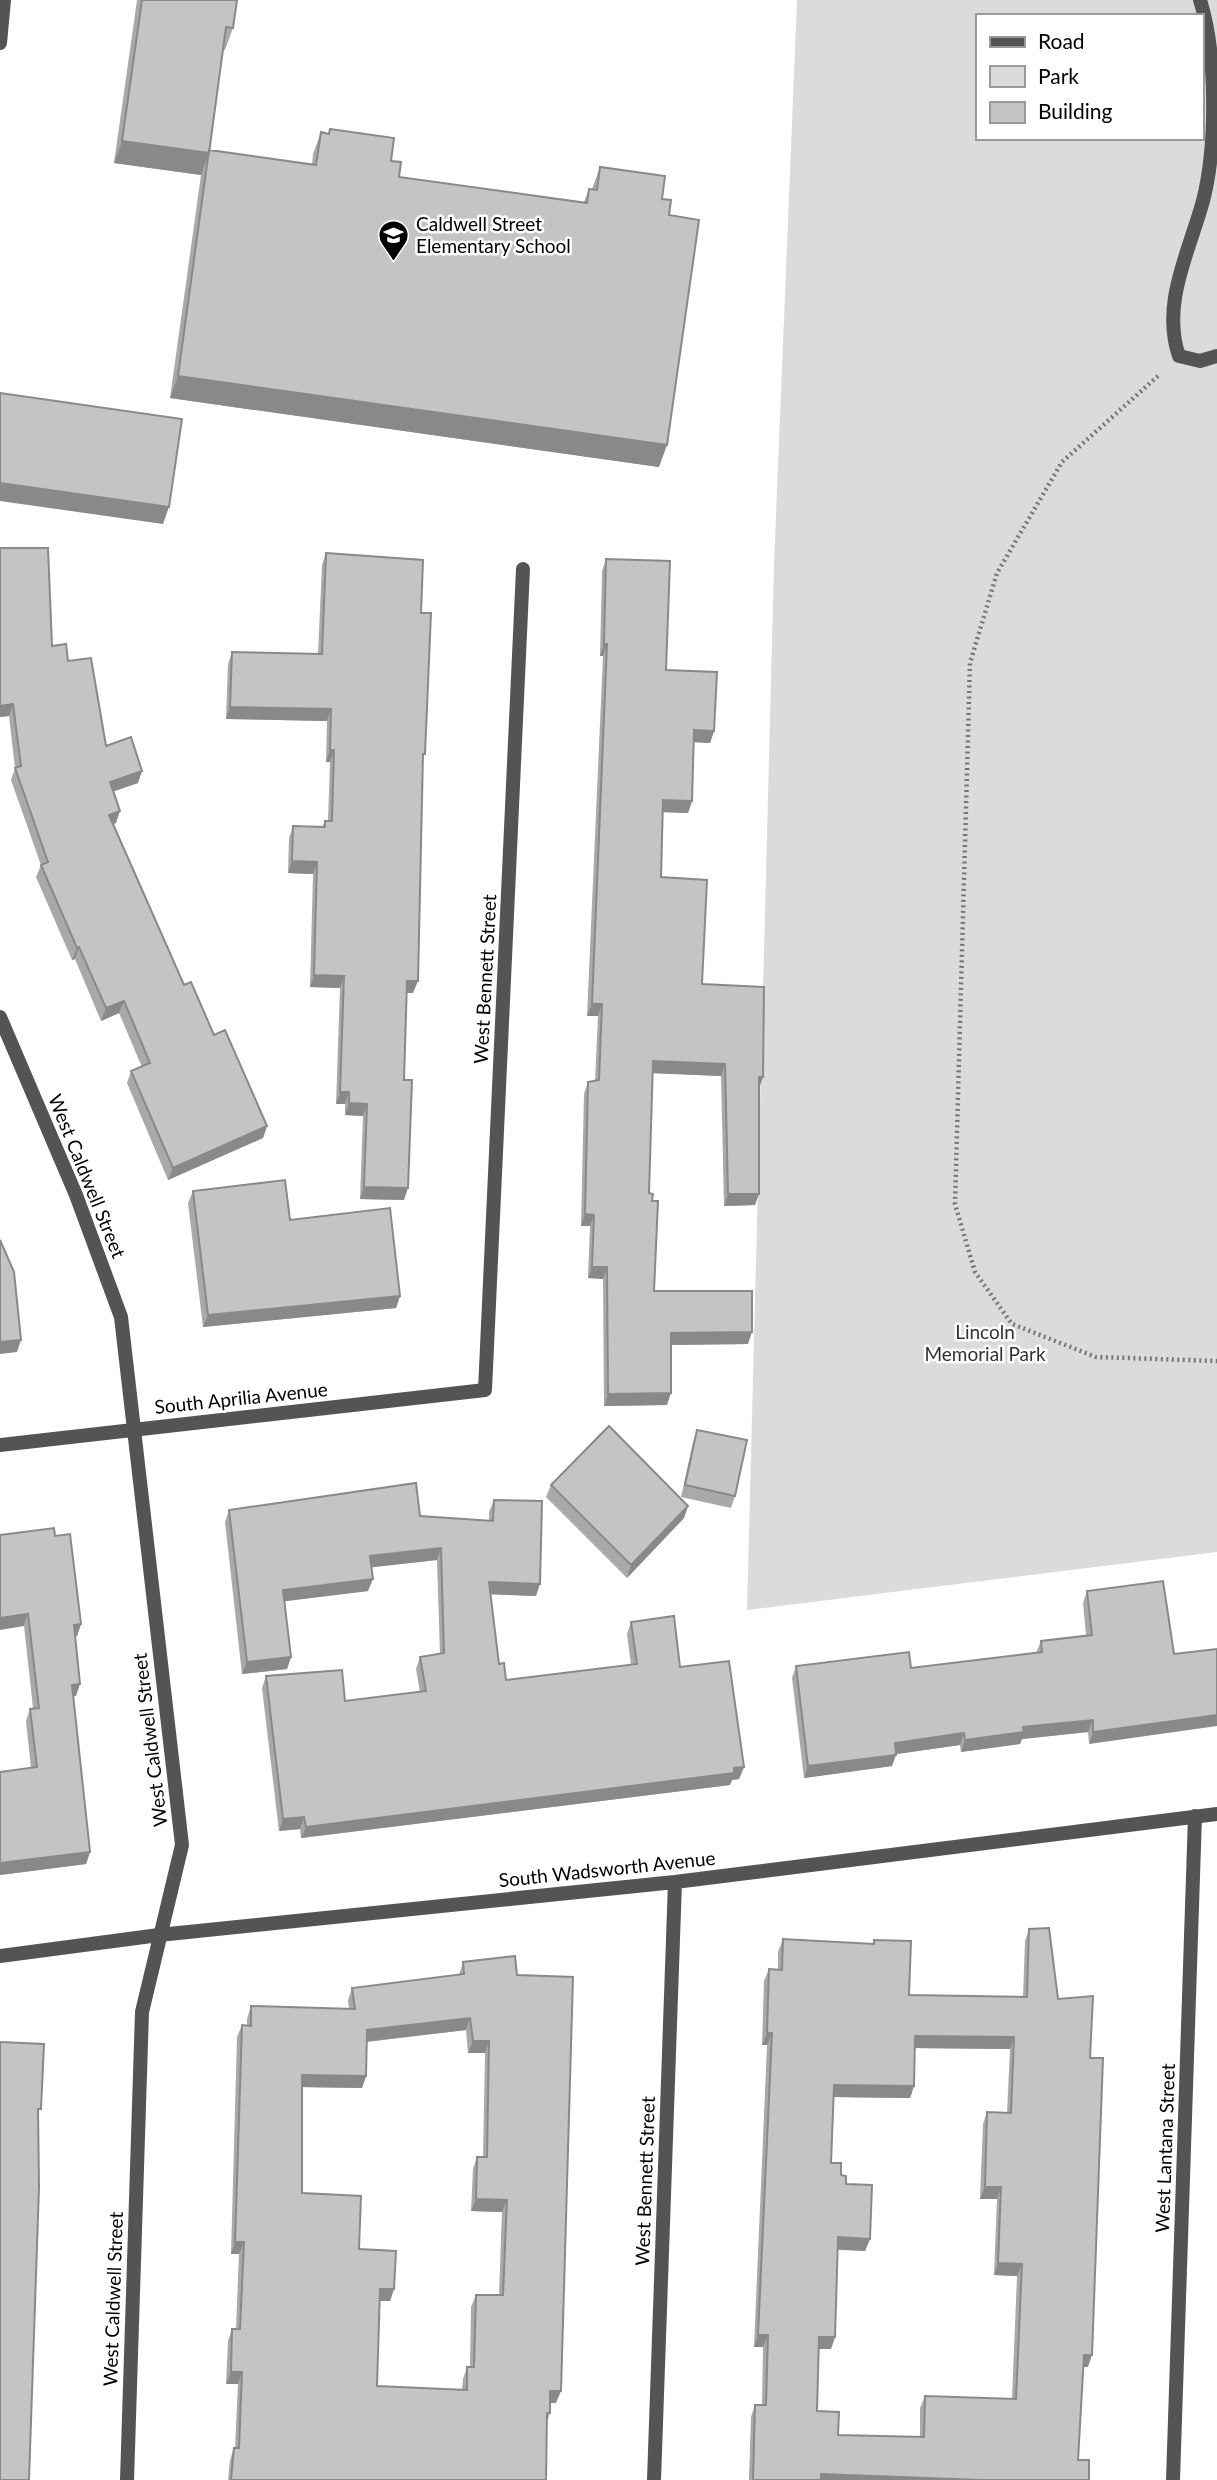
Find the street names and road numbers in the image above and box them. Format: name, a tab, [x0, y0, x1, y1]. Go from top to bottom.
street label: West Bennett Street	[469, 893, 500, 1064]
street label: West Caldwell Street	[44, 1091, 131, 1261]
street label: South Aprilia Avenue	[153, 1377, 329, 1418]
street label: West Caldwell Street	[127, 1652, 172, 1828]
street label: South Wadsworth Avenue	[498, 1846, 716, 1891]
street label: West Lantana Street	[1150, 2063, 1179, 2233]
street label: West Bennett Street	[630, 2096, 659, 2266]
street label: West Caldwell Street	[98, 2211, 127, 2387]

